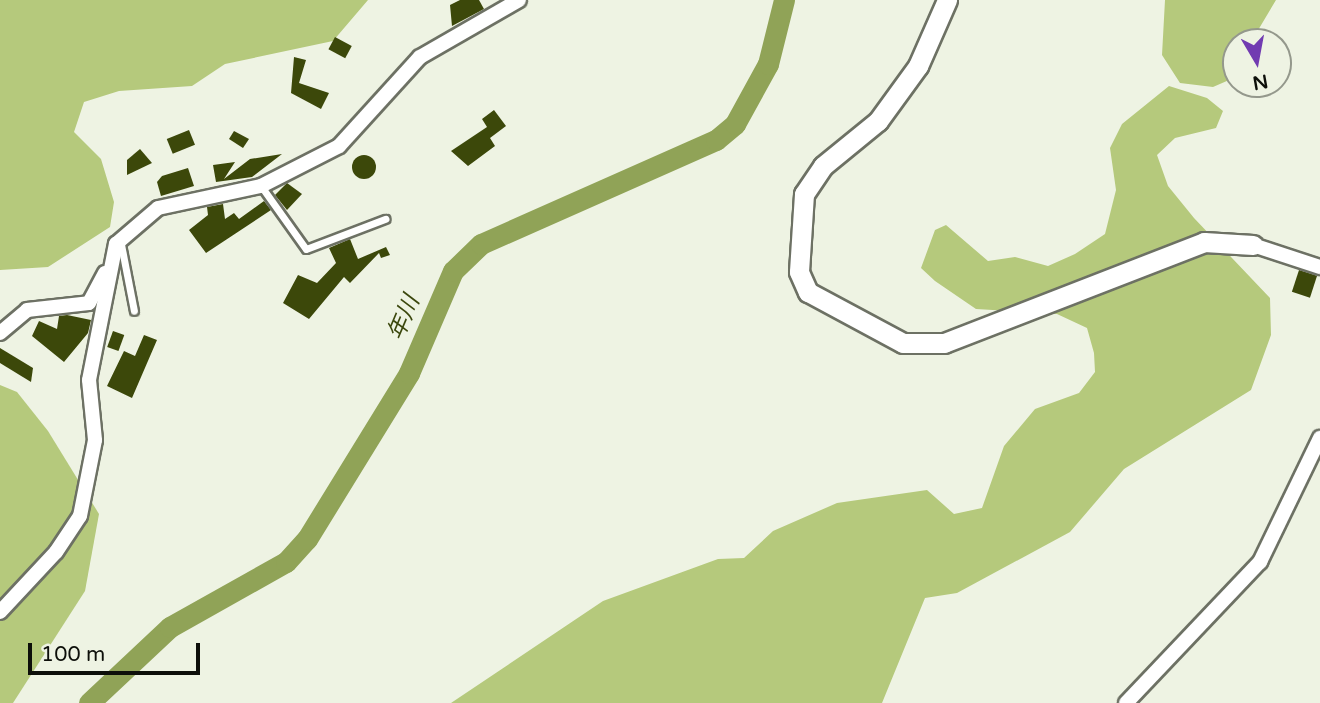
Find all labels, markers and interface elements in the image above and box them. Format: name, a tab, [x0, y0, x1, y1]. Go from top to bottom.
north arrow	[1222, 28, 1292, 98]
text: N	[1251, 70, 1270, 94]
water label: 年川	[382, 291, 426, 345]
scale bar	[32, 630, 203, 674]
text: 100 m	[41, 642, 105, 667]

